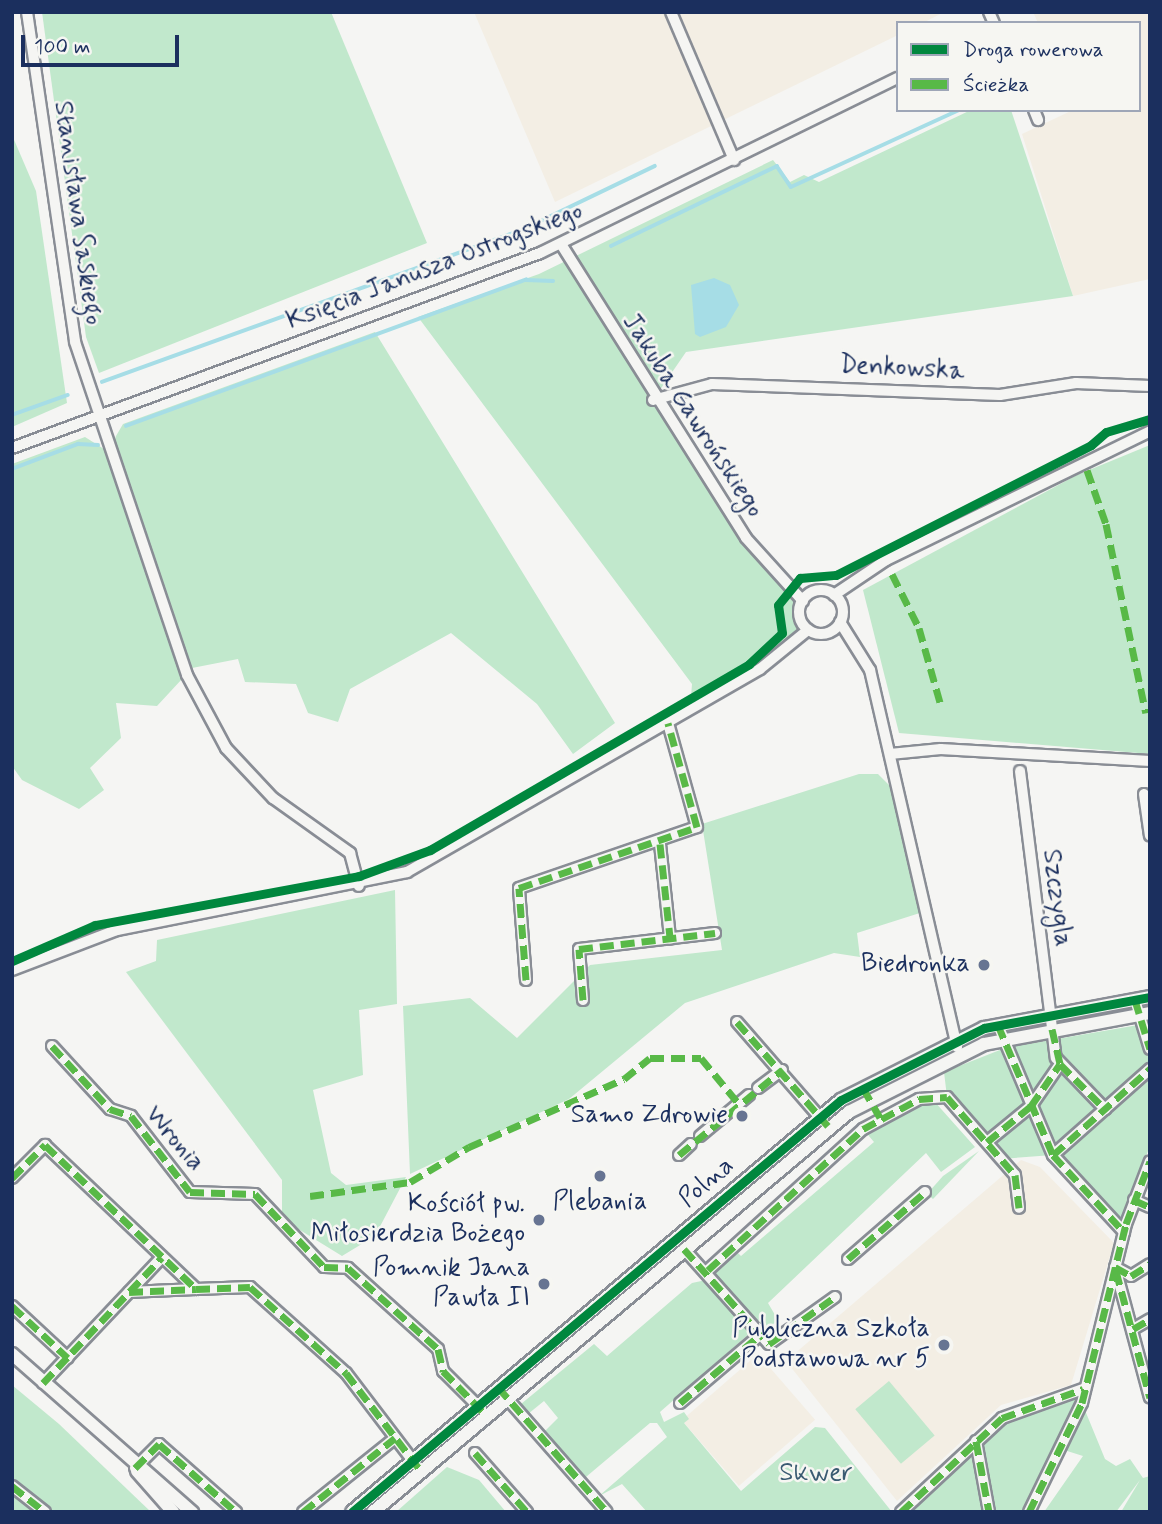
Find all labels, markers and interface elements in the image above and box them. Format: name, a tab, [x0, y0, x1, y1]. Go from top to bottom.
scale bar	[24, 21, 182, 65]
legend	[896, 21, 1141, 112]
text: 100 m	[34, 33, 90, 61]
text: Droga rowerowa	[963, 36, 1104, 64]
text: Ścieżka	[963, 71, 1029, 99]
street label: Stanisława Saskiego	[46, 98, 108, 328]
street label: Księcia Janusza Ostrogskiego	[283, 196, 587, 338]
street label: Jakuba Gawrońskiego	[614, 308, 770, 524]
street label: Denkowska	[839, 350, 965, 388]
street label: Szczygla	[1035, 847, 1077, 949]
place label: Biedronka	[861, 949, 970, 981]
marker: Biedronka	[976, 957, 992, 973]
street label: Wronia	[138, 1100, 210, 1178]
place label: Samo Zdrowie	[569, 1100, 728, 1132]
marker: Samo Zdrowie	[734, 1108, 750, 1124]
street label: Polna	[673, 1151, 741, 1215]
marker: Plebania	[592, 1168, 608, 1184]
place label: Plebania	[553, 1187, 647, 1219]
place label: Kościół pw. Miłosierdzia Bożego	[310, 1189, 525, 1250]
marker: Kościół pw. Miłosierdzia Bożego	[531, 1212, 547, 1228]
place label: Pomnik Jana Pawła II	[380, 1253, 530, 1314]
marker: Pomnik Jana Pawła II	[536, 1276, 552, 1292]
place label: Publiczna Szkoła Podstawowa nr 5	[732, 1314, 930, 1376]
marker: Publiczna Szkoła Podstawowa nr 5	[936, 1337, 952, 1353]
park label: Skwer	[779, 1458, 853, 1490]

